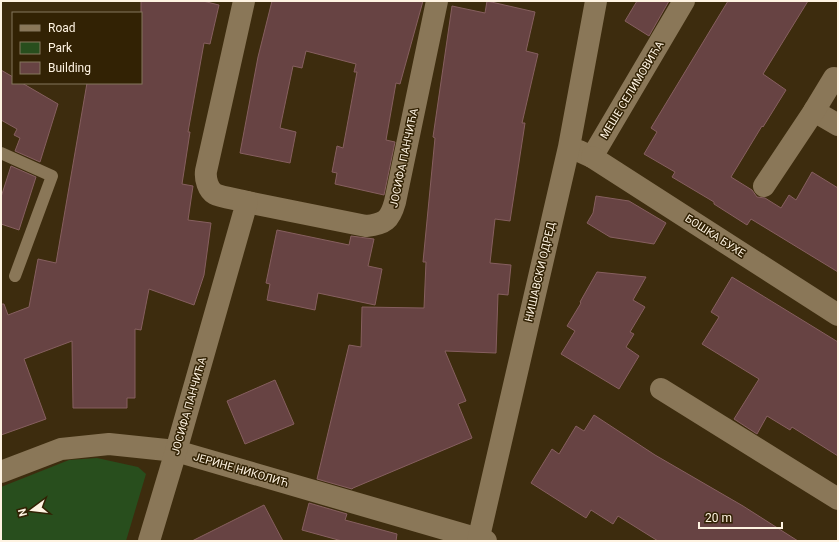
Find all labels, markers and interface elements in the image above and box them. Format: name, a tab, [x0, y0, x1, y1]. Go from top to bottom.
legend	[12, 12, 142, 84]
text: Road	[48, 21, 76, 35]
street label: МЕШЕ СЕЛИМОВИЋА	[598, 38, 667, 141]
text: Park	[48, 41, 73, 55]
text: Building	[48, 61, 91, 75]
street label: ЈОСИФА ПАНЧИЋА	[387, 106, 421, 209]
street label: БОШКА БУХЕ	[683, 212, 747, 260]
street label: НИШАВСКИ ОДРЕД	[522, 221, 558, 323]
street label: ЈОСИФА ПАНЧИЋА	[169, 355, 209, 456]
street label: ЈЕРИНЕ НИКОЛИЋ	[192, 450, 290, 490]
north arrow	[12, 490, 52, 530]
scale bar	[699, 504, 782, 530]
text: N	[15, 507, 30, 518]
text: 20 m	[705, 511, 732, 525]

